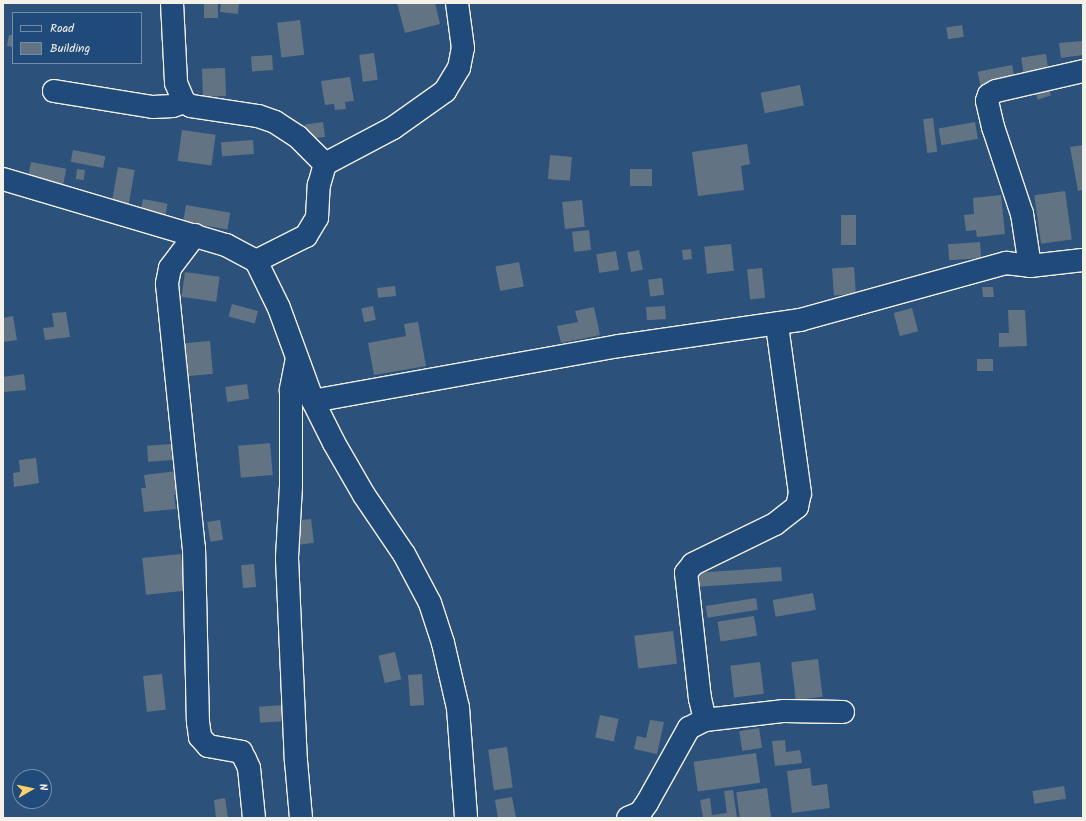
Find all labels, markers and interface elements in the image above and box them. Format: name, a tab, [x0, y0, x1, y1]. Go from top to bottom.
legend	[12, 12, 142, 64]
text: Road	[50, 19, 74, 38]
text: Building	[50, 39, 90, 58]
north arrow	[12, 769, 52, 809]
text: N	[33, 782, 52, 792]

